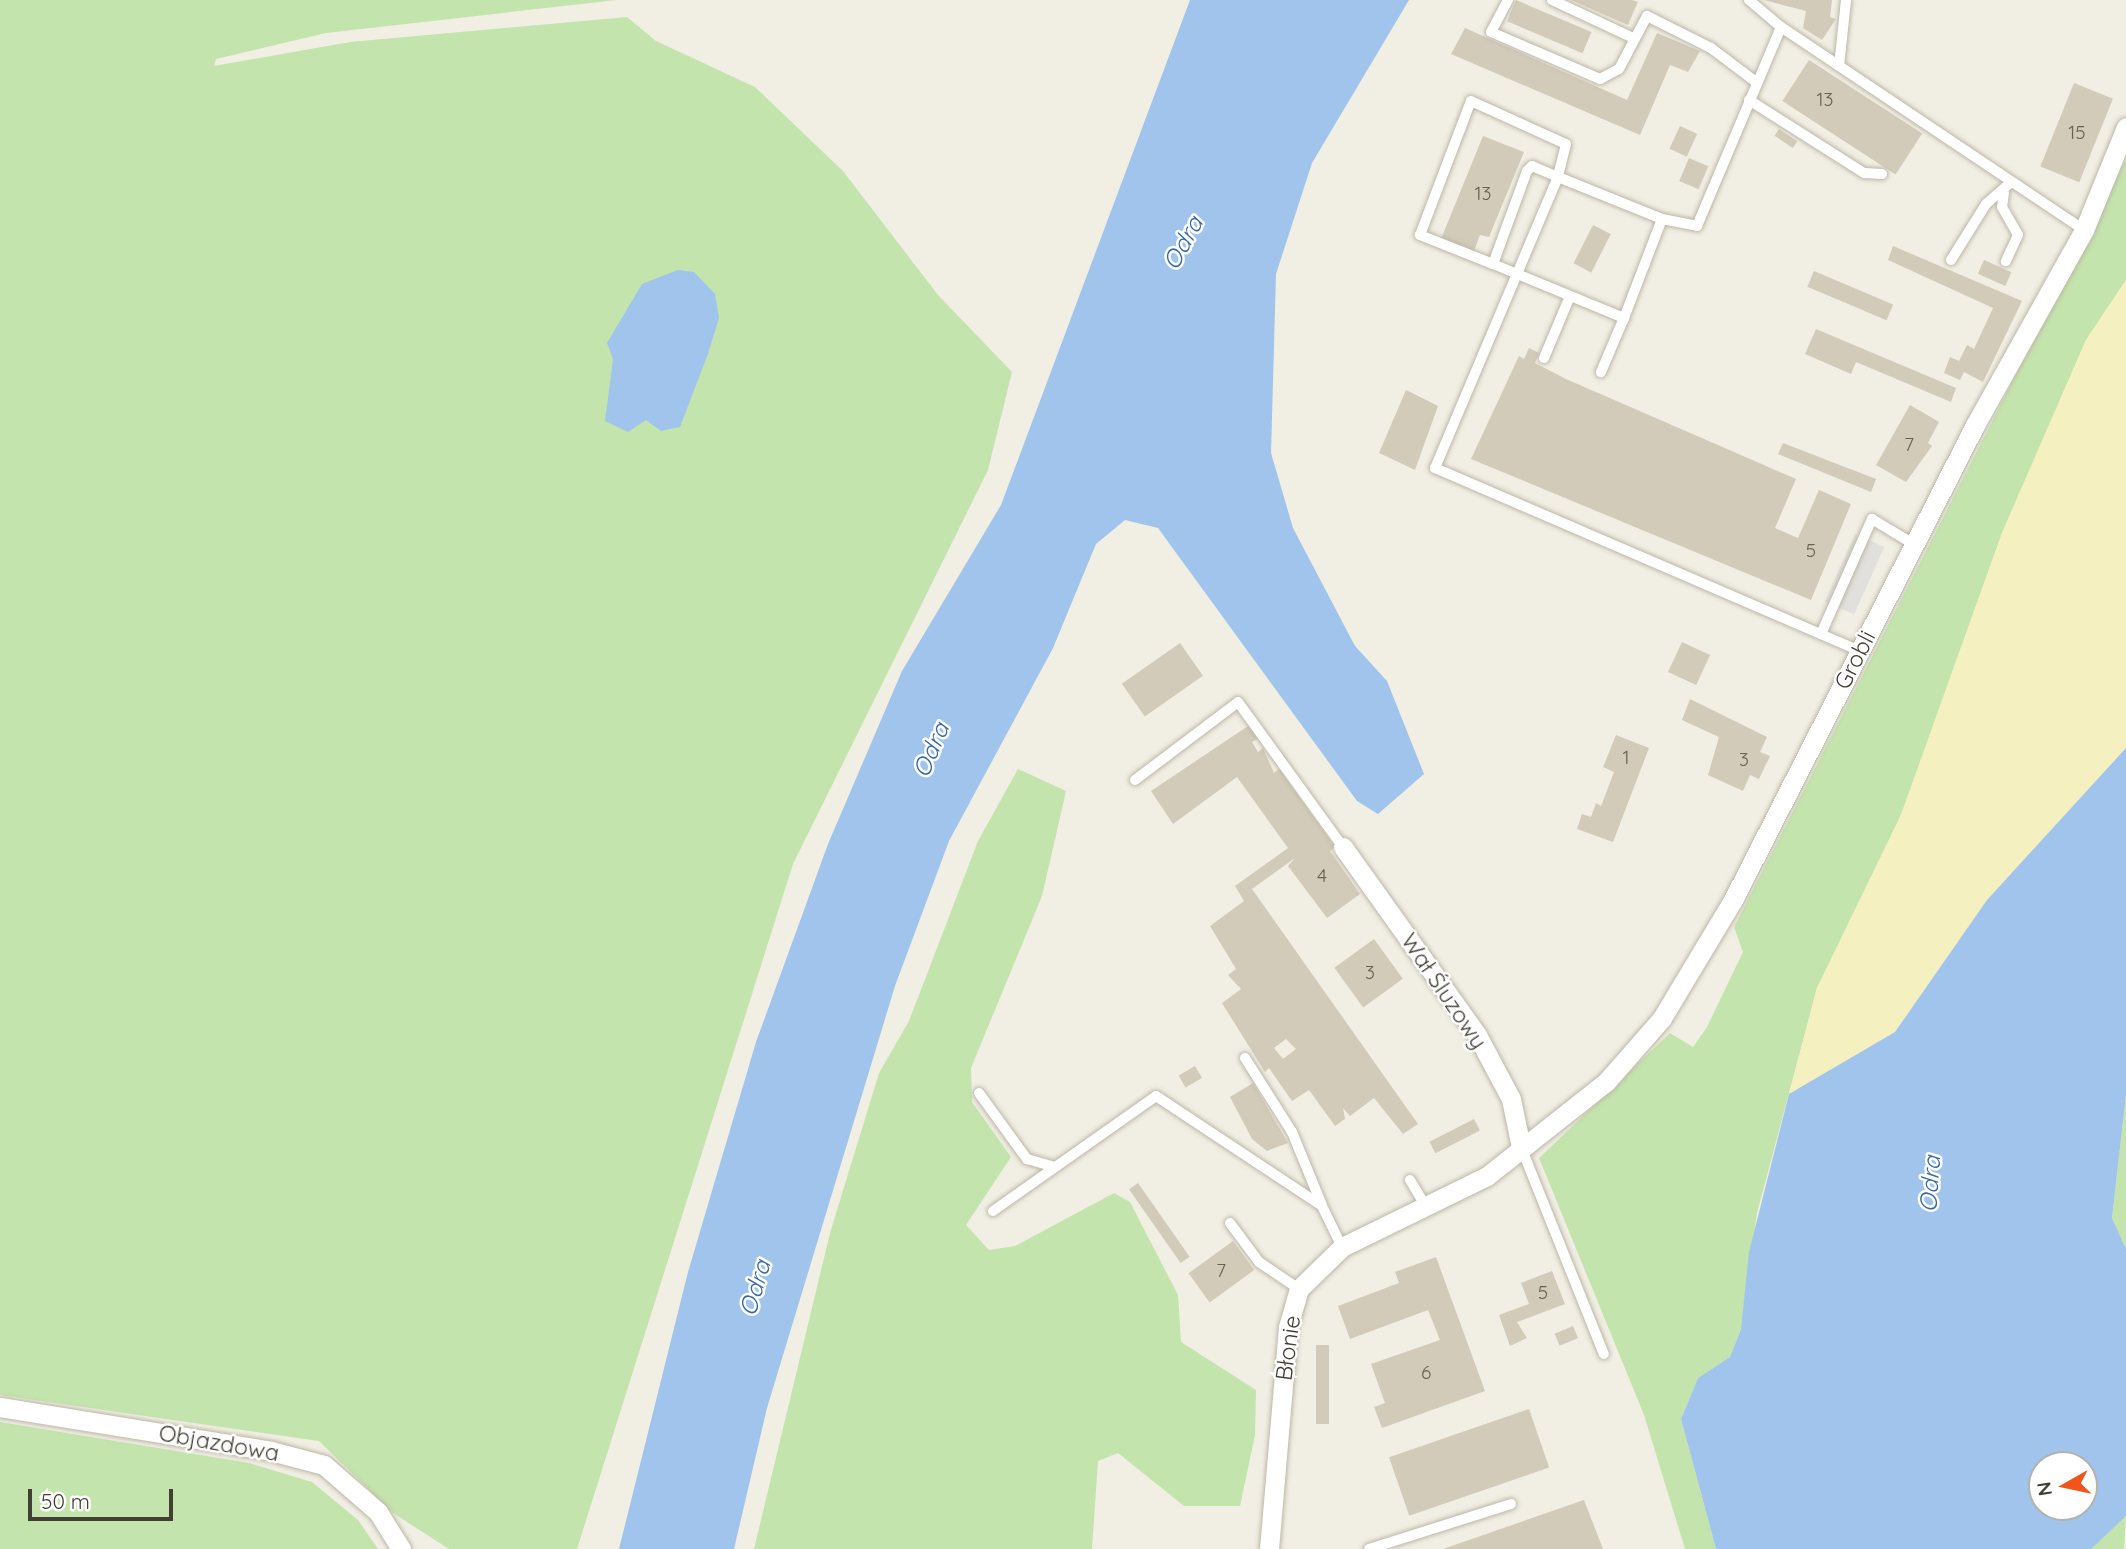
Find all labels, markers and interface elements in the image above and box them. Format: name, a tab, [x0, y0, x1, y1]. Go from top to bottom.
house number: 13	[1817, 89, 1833, 111]
house number: 15	[2068, 122, 2086, 144]
house number: 13	[1475, 183, 1491, 205]
water label: Odra	[1157, 211, 1209, 275]
house number: 7	[1904, 434, 1914, 456]
house number: 5	[1806, 540, 1816, 562]
street label: Grobli	[1829, 626, 1881, 694]
water label: Odra	[907, 718, 955, 782]
house number: 1	[1622, 747, 1630, 769]
house number: 3	[1739, 749, 1749, 771]
house number: 4	[1317, 865, 1327, 887]
street label: Wał Śluzowy	[1395, 928, 1493, 1054]
house number: 3	[1365, 962, 1375, 984]
water label: Odra	[1914, 1155, 1946, 1213]
water label: Odra	[733, 1257, 777, 1319]
house number: 7	[1216, 1260, 1226, 1282]
house number: 5	[1538, 1282, 1548, 1304]
street label: Błonie	[1270, 1314, 1306, 1382]
house number: 6	[1421, 1362, 1431, 1384]
street label: Objazdowa	[157, 1419, 281, 1467]
north arrow	[2028, 1451, 2098, 1521]
scale bar	[32, 1476, 177, 1520]
text: N	[2031, 1480, 2057, 1498]
text: 50 m	[41, 1488, 90, 1514]

